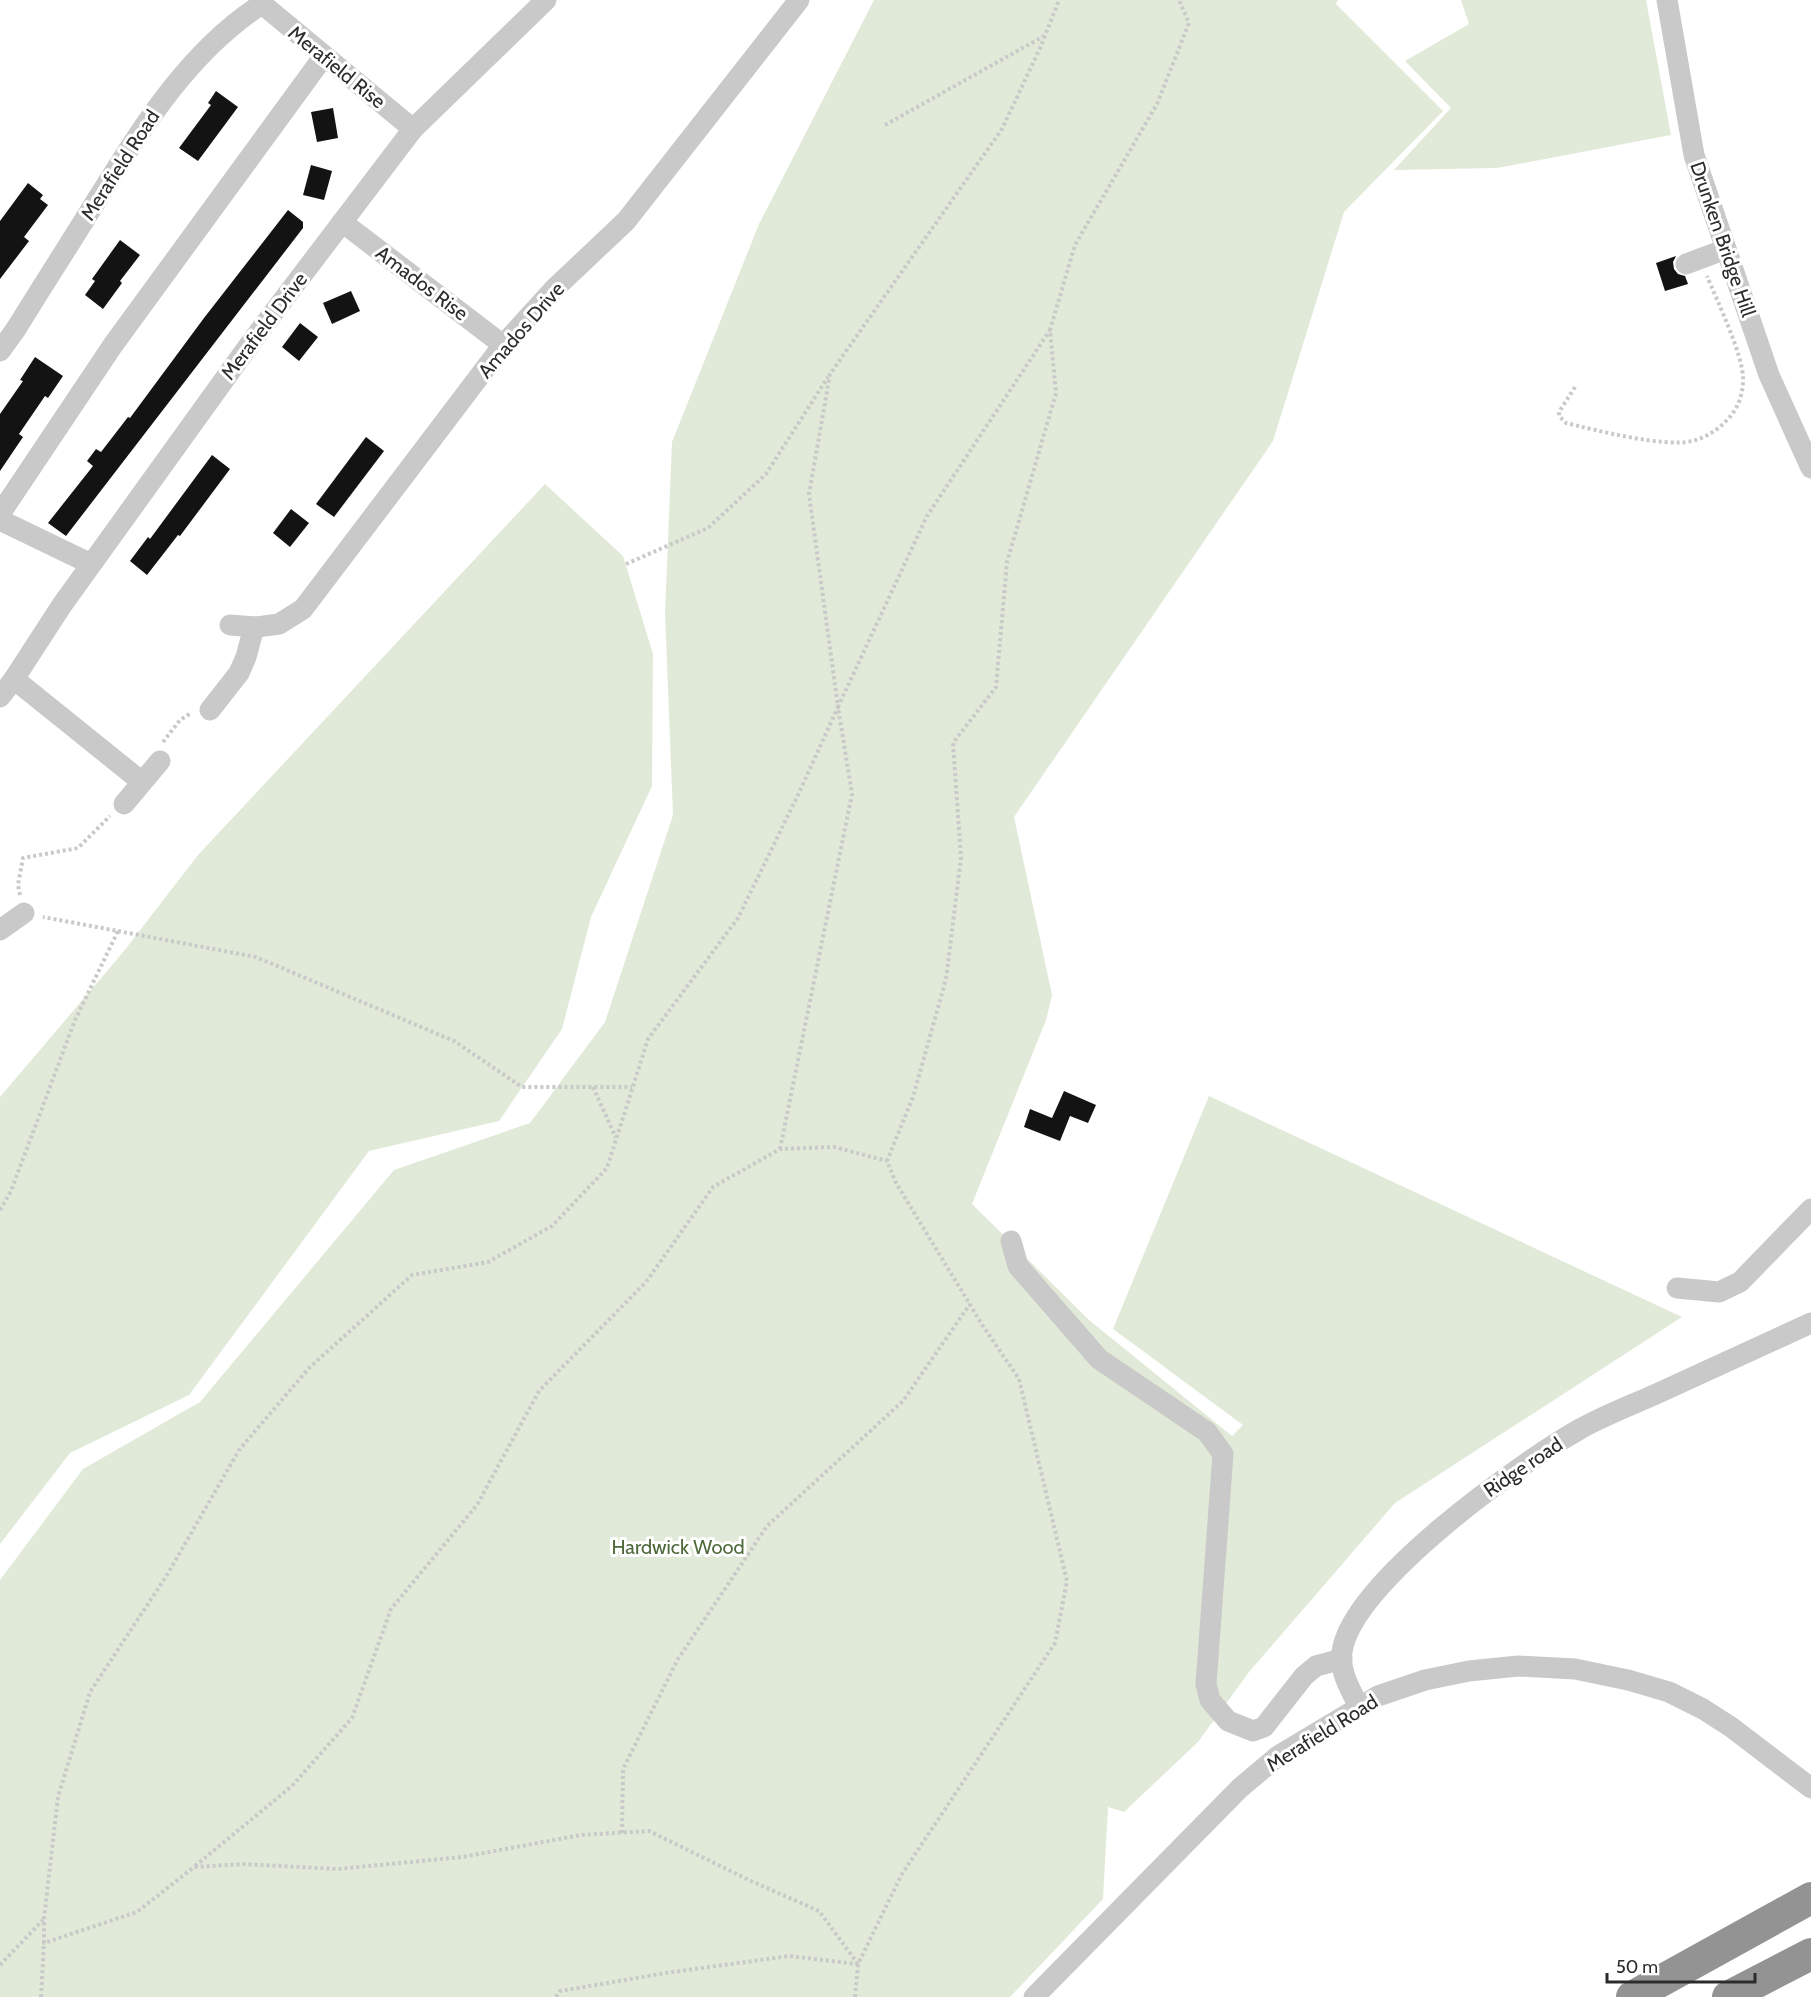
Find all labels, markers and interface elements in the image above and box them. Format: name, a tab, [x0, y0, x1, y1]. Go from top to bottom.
street label: Merafield Rise	[284, 21, 390, 113]
street label: Merafield Road	[75, 105, 165, 225]
street label: Drunken Bridge Hill	[1685, 158, 1761, 320]
street label: Amados Rise	[371, 241, 473, 325]
street label: Merafield Drive	[216, 268, 312, 384]
street label: Amados Drive	[473, 277, 569, 383]
street label: Ridge road	[1479, 1432, 1567, 1502]
park label: Hardwick Wood	[611, 1535, 745, 1559]
street label: Merafield Road	[1262, 1689, 1382, 1777]
scale bar	[1607, 1946, 1756, 1984]
text: 50 m	[1616, 1956, 1658, 1978]

